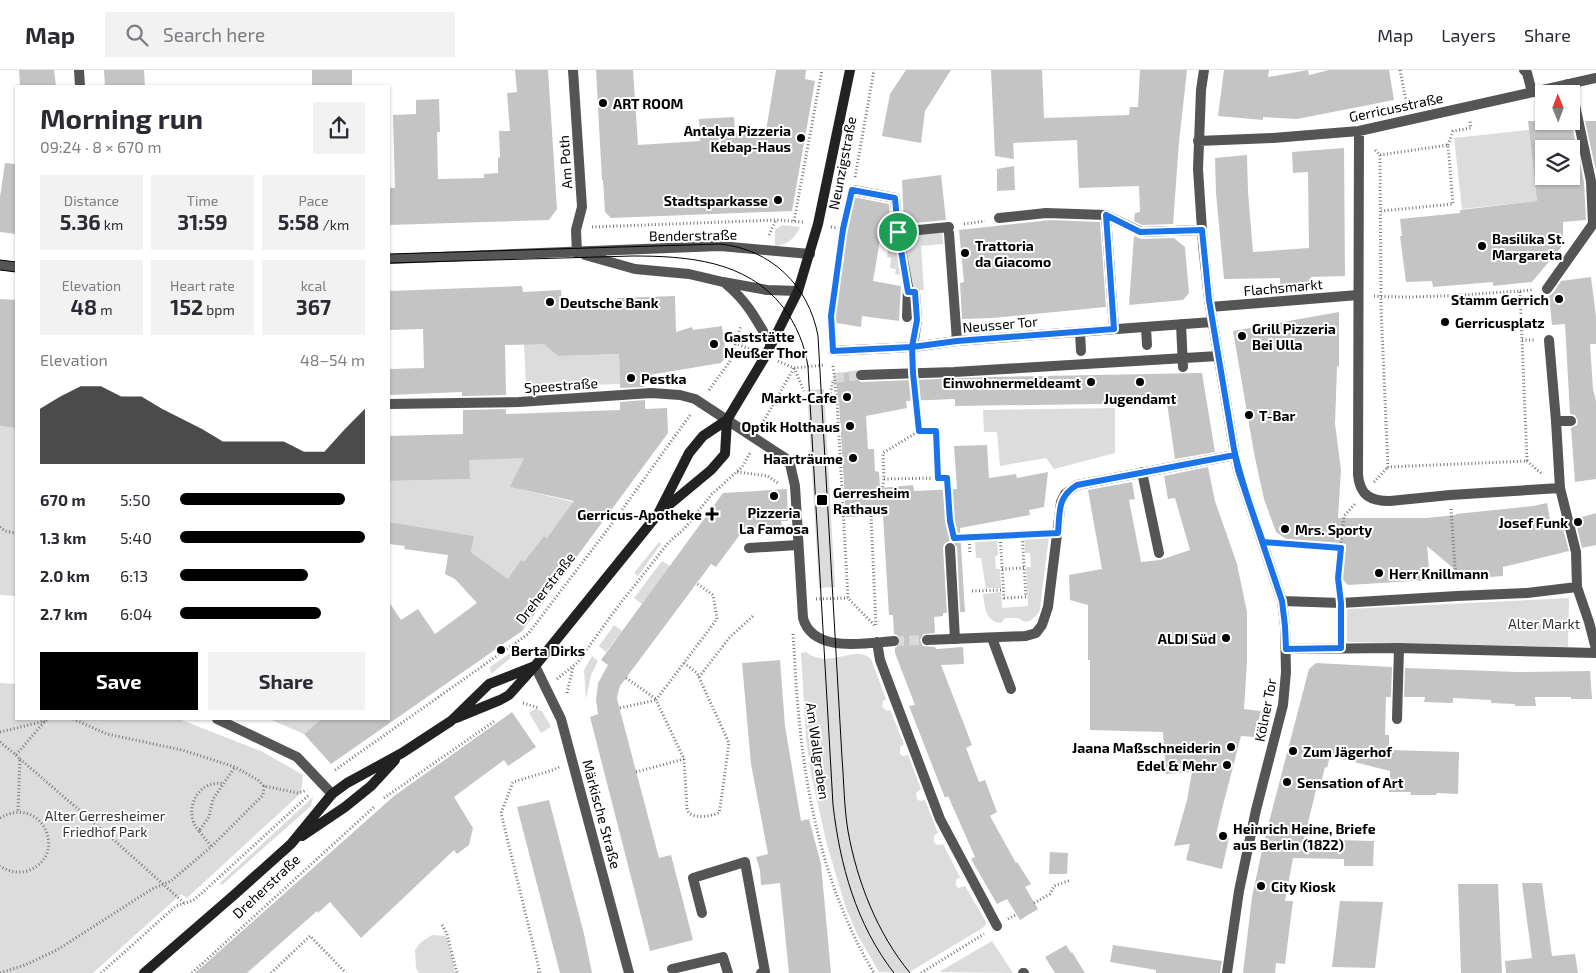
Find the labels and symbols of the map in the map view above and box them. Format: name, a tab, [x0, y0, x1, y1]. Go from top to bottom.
north arrow	[1535, 85, 1580, 130]
street label: Gerricusstraße	[1347, 89, 1445, 125]
place label: ART ROOM	[613, 95, 684, 112]
marker: ART ROOM	[597, 97, 609, 109]
street label: Neunzigstraße	[825, 115, 859, 211]
place label: Antalya Pizzeria Kebap-Haus	[684, 122, 791, 155]
marker: Antalya Pizzeria Kebap-Haus	[795, 132, 807, 144]
street label: Am Poth	[555, 135, 575, 189]
place label: Stadtsparkasse	[664, 192, 768, 209]
marker: Stadtsparkasse	[772, 194, 784, 206]
pin	[877, 211, 919, 253]
street label: Benderstraße	[649, 226, 737, 244]
place label: Basilika St. Margareta	[1492, 230, 1565, 263]
place label: Trattoria da Giacomo	[975, 237, 1051, 270]
marker: Basilika St. Margareta	[1476, 240, 1488, 252]
marker: Trattoria da Giacomo	[959, 247, 971, 259]
street label: Flachsmarkt	[1243, 275, 1323, 299]
place label: Stamm Gerrich	[1451, 291, 1549, 308]
marker: Stamm Gerrich	[1553, 293, 1565, 305]
place label: Deutsche Bank	[560, 294, 659, 311]
marker: Deutsche Bank	[544, 296, 556, 308]
street label: Neusser Tor	[962, 312, 1039, 336]
place label: Gerricusplatz	[1455, 314, 1545, 331]
marker: Gerricusplatz	[1439, 316, 1451, 328]
place label: Grill Pizzeria Bei Ulla	[1252, 320, 1336, 353]
place label: Gaststätte Neußer Thor	[724, 328, 808, 361]
marker: Grill Pizzeria Bei Ulla	[1236, 330, 1248, 342]
marker: Gaststätte Neußer Thor	[708, 338, 720, 350]
place label: Pestka	[641, 370, 687, 387]
marker: Pestka	[625, 372, 637, 384]
street label: Speestraße	[524, 374, 598, 396]
place label: Einwohnermeldeamt	[943, 374, 1081, 391]
marker: Einwohnermeldeamt	[1085, 376, 1097, 388]
marker: Jugendamt	[1134, 376, 1146, 388]
place label: Markt-Cafe	[761, 389, 837, 406]
place label: Jugendamt	[1104, 390, 1176, 407]
marker: Markt-Cafe	[841, 391, 853, 403]
place label: T-Bar	[1259, 407, 1295, 424]
marker: T-Bar	[1243, 409, 1255, 421]
place label: Optik Holthaus	[741, 418, 840, 435]
marker: Optik Holthaus	[844, 420, 856, 432]
place label: Haarträume	[763, 450, 843, 467]
marker: Haarträume	[847, 452, 859, 464]
place label: Gerresheim Rathaus	[833, 484, 910, 517]
marker: Pizzeria La Famosa	[768, 490, 780, 502]
marker: Gerresheim Rathaus	[815, 493, 829, 507]
place label: Pizzeria La Famosa	[739, 504, 809, 537]
place label: Gerricus-Apotheke	[577, 506, 702, 523]
marker: Gerricus-Apotheke	[706, 508, 718, 520]
place label: Josef Funk	[1499, 514, 1568, 531]
marker: Josef Funk	[1572, 516, 1584, 528]
place label: Mrs. Sporty	[1295, 521, 1372, 538]
marker: Mrs. Sporty	[1279, 523, 1291, 535]
street label: Dreherstraße	[512, 549, 578, 627]
place label: Herr Knillmann	[1389, 565, 1489, 582]
marker: Herr Knillmann	[1373, 567, 1385, 579]
park label: Alter Markt	[1508, 615, 1580, 632]
place label: ALDI Süd	[1158, 630, 1216, 647]
marker: ALDI Süd	[1220, 632, 1232, 644]
place label: Berta Dirks	[511, 642, 585, 659]
marker: Berta Dirks	[495, 644, 507, 656]
street label: Kölner Tor	[1251, 677, 1280, 743]
street label: Am Wallgraben	[803, 701, 833, 801]
place label: Jaana Maßschneiderin	[1072, 739, 1221, 756]
marker: Jaana Maßschneiderin	[1225, 741, 1237, 753]
place label: Zum Jägerhof	[1303, 743, 1392, 760]
marker: Zum Jägerhof	[1287, 745, 1299, 757]
place label: Edel & Mehr	[1137, 757, 1217, 774]
street label: Märkische Straße	[579, 758, 625, 870]
marker: Edel & Mehr	[1221, 759, 1233, 771]
place label: Sensation of Art	[1297, 774, 1404, 791]
marker: Sensation of Art	[1281, 776, 1293, 788]
park label: Alter Gerresheimer Friedhof Park	[45, 807, 166, 840]
place label: Heinrich Heine, Briefe aus Berlin (1822)	[1233, 820, 1376, 853]
marker: Heinrich Heine, Briefe aus Berlin (1822)	[1217, 830, 1229, 842]
street label: Dreherstraße	[229, 850, 303, 922]
place label: City Kiosk	[1271, 878, 1336, 895]
marker: City Kiosk	[1255, 880, 1267, 892]

